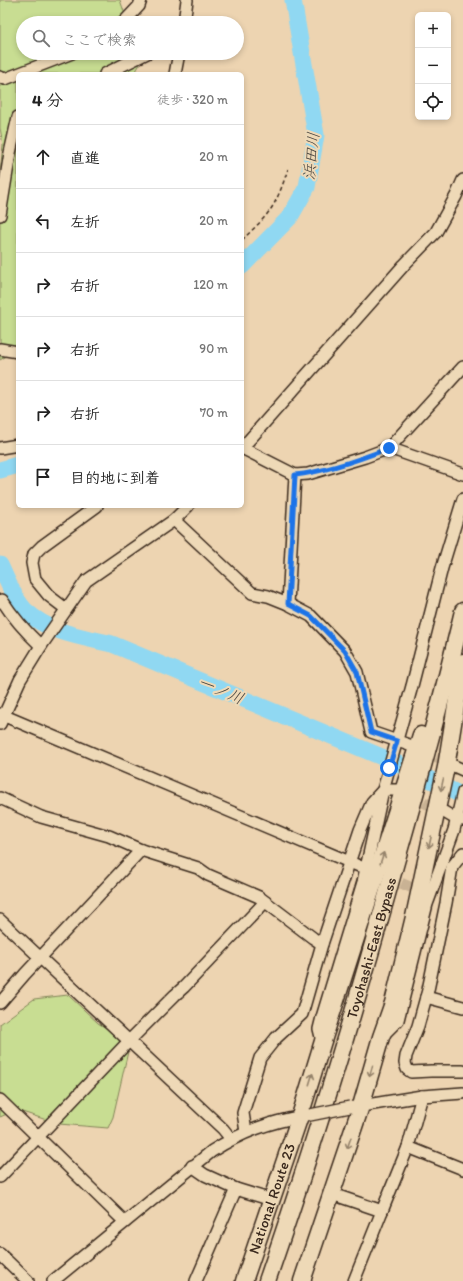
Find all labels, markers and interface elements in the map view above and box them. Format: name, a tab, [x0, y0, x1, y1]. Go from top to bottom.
map controls	[415, 12, 451, 120]
button: +	[415, 12, 451, 48]
search box	[16, 16, 244, 60]
icon: search	[30, 27, 52, 49]
text: ここで検索	[62, 31, 137, 49]
button: −	[415, 48, 451, 84]
button: locate	[415, 84, 451, 120]
text: 4 分	[32, 90, 63, 110]
text: 徒歩 · 320 m	[157, 92, 228, 107]
water label: 浜田川	[299, 131, 323, 181]
icon: ahead	[32, 146, 54, 168]
text: 直進	[70, 149, 100, 167]
text: 20 m	[199, 149, 228, 164]
icon: left	[32, 210, 54, 232]
text: 左折	[70, 213, 100, 231]
text: 20 m	[199, 213, 228, 228]
icon: right	[32, 274, 54, 296]
text: 右折	[70, 277, 100, 295]
text: 120 m	[193, 277, 228, 292]
icon: right	[32, 338, 54, 360]
text: 右折	[70, 341, 100, 359]
text: 90 m	[199, 341, 228, 356]
icon: right	[32, 402, 54, 424]
text: 右折	[70, 405, 100, 423]
text: 70 m	[200, 405, 228, 420]
route end	[380, 439, 398, 457]
icon: arrive	[32, 466, 54, 488]
text: 目的地に到着	[70, 469, 160, 487]
water label: 一ノ川	[195, 672, 247, 708]
route start	[380, 759, 398, 777]
one-way arrow	[438, 778, 446, 791]
one-way arrow	[426, 835, 434, 848]
one-way arrow	[379, 851, 386, 864]
street label: Toyohashi-East Bypass	[343, 875, 400, 1021]
one-way arrow	[367, 1065, 374, 1078]
one-way arrow	[308, 1073, 315, 1086]
one-way arrow	[345, 1136, 352, 1149]
street label: National Route 23	[245, 1141, 299, 1256]

